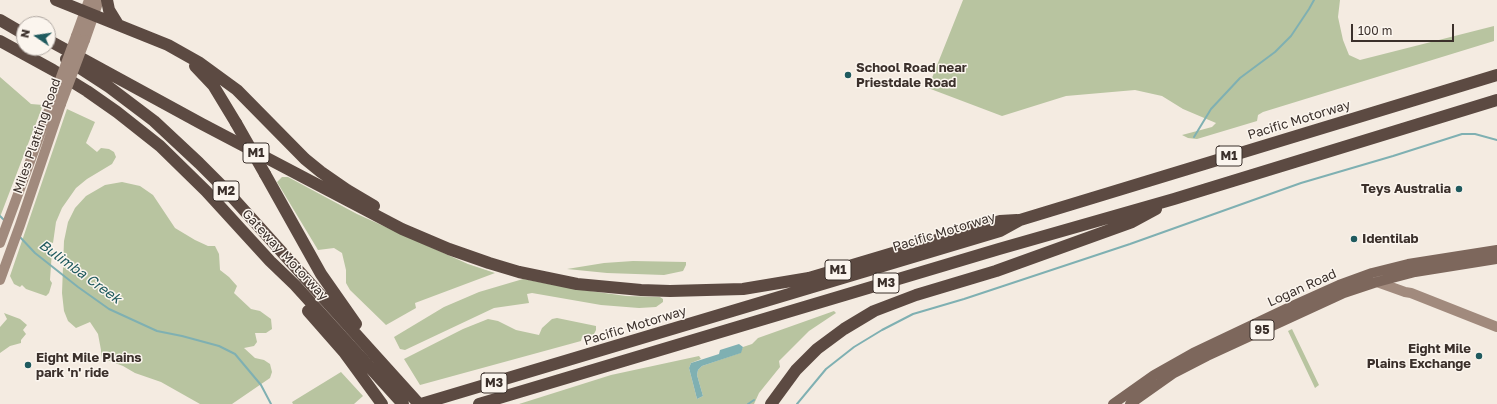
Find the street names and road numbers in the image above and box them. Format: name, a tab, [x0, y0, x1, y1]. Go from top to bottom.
street label: Miles Platting Road	[10, 76, 64, 196]
street label: Pacific Motorway	[1246, 97, 1352, 143]
road number: M1	[243, 143, 269, 163]
road number: M1	[1216, 146, 1242, 166]
road number: M2	[213, 181, 239, 201]
street label: Gateway Motorway	[239, 206, 331, 304]
street label: Pacific Motorway	[891, 209, 997, 255]
road number: M1	[825, 260, 851, 280]
street label: Logan Road	[1265, 266, 1339, 310]
road number: M3	[873, 273, 899, 293]
street label: Pacific Motorway	[582, 303, 688, 349]
road number: 95	[1250, 320, 1274, 340]
road number: M3	[481, 373, 507, 393]

